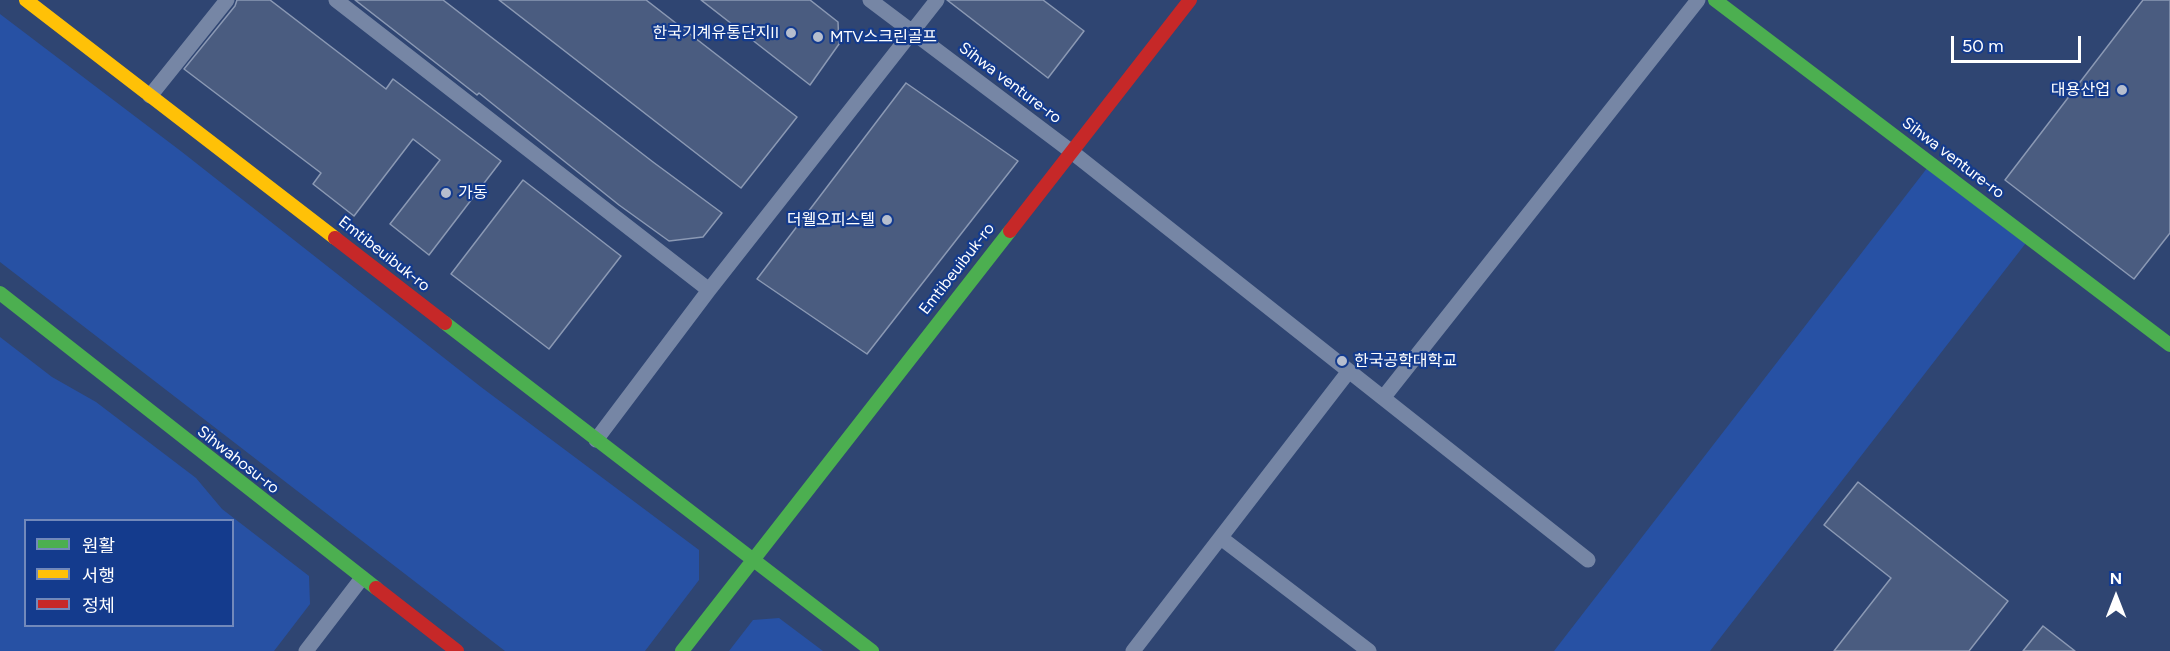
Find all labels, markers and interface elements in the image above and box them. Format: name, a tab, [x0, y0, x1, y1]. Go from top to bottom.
place label: 한국기계유통단지II	[653, 23, 779, 43]
scale bar	[1954, 24, 2084, 62]
marker: 한국기계유통단지II	[784, 26, 798, 40]
place label: MTV스크린골프	[830, 27, 937, 47]
marker: MTV스크린골프	[811, 30, 825, 44]
text: 50 m	[1962, 35, 2004, 57]
street label: Sihwa venture-ro	[955, 38, 1065, 128]
place label: 대용산업	[2051, 80, 2110, 100]
marker: 대용산업	[2115, 83, 2129, 97]
street label: Sihwa venture-ro	[1898, 113, 2008, 203]
place label: 가동	[458, 183, 487, 203]
marker: 가동	[439, 186, 453, 200]
place label: 더웰오피스텔	[787, 210, 875, 230]
street label: Emtibeuibuk-ro	[334, 212, 434, 296]
marker: 더웰오피스텔	[880, 213, 894, 227]
street label: Emtibeuibuk-ro	[915, 219, 999, 319]
place label: 한국공학대학교	[1354, 351, 1457, 371]
marker: 한국공학대학교	[1335, 354, 1349, 368]
street label: Sihwahosu-ro	[193, 422, 283, 498]
legend	[24, 519, 234, 627]
text: 원활	[82, 535, 115, 557]
text: 서행	[82, 565, 115, 587]
north arrow	[2086, 567, 2146, 627]
text: N	[2110, 569, 2122, 588]
text: 정체	[82, 595, 115, 617]

